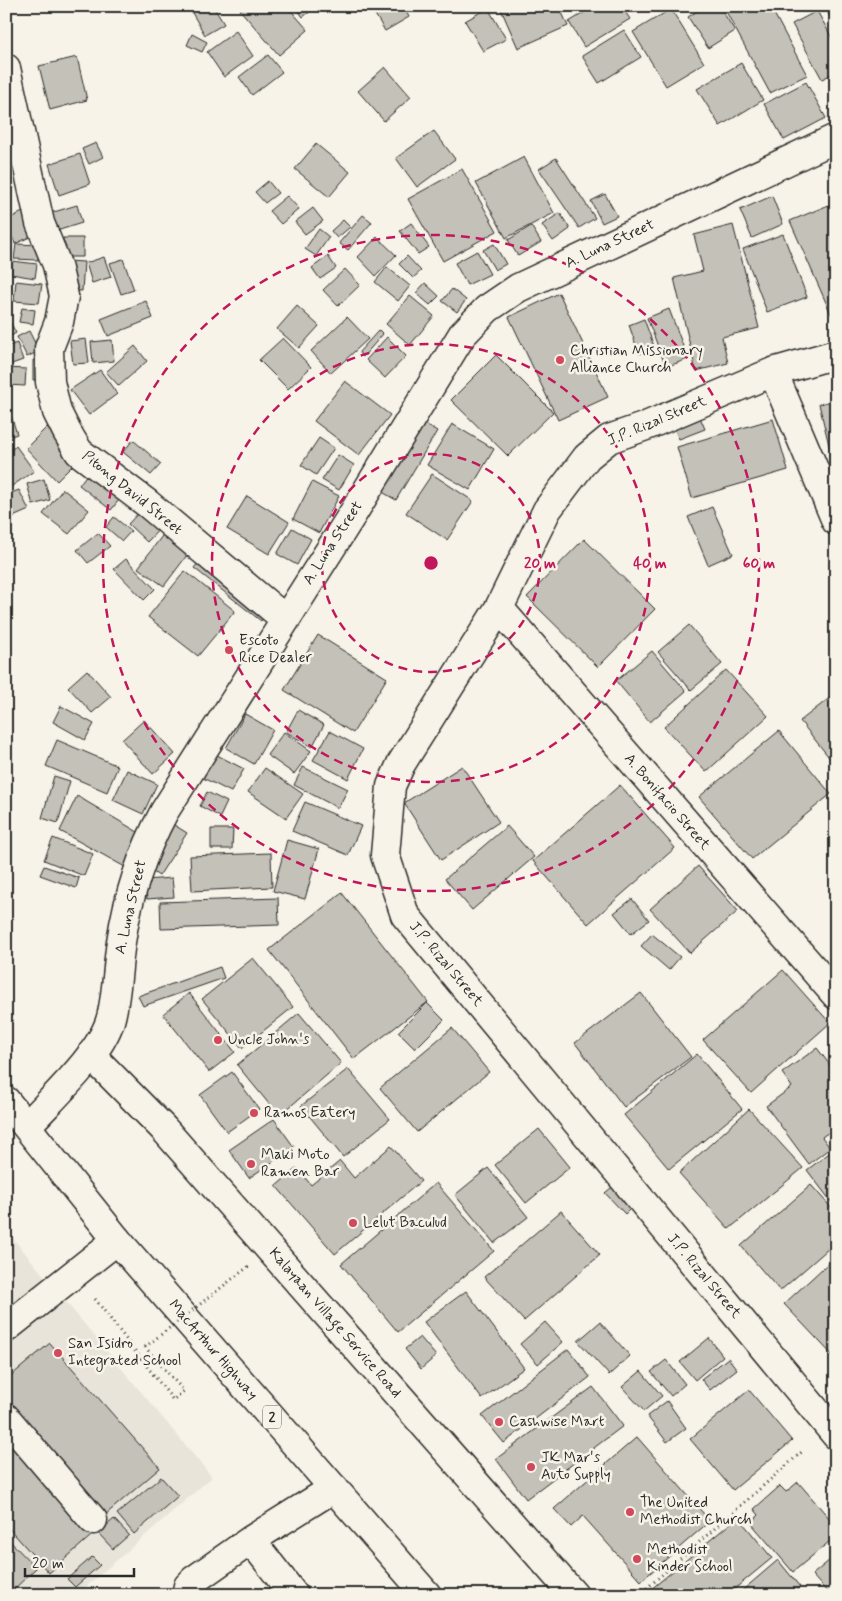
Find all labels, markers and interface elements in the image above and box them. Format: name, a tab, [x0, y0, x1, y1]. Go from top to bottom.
street label: A. Luna Street	[562, 215, 658, 273]
place label: Christian Missionary Alliance Church	[570, 341, 703, 378]
marker: Christian Missionary Alliance Church	[554, 354, 566, 366]
street label: J.P. Rizal Street	[605, 391, 710, 451]
street label: Pitong David Street	[78, 446, 187, 540]
street label: A. Luna Street	[298, 497, 368, 589]
centre of rings	[422, 554, 440, 572]
text: 20 m	[524, 554, 556, 574]
text: 40 m	[633, 554, 667, 574]
text: 60 m	[743, 554, 775, 574]
place label: Escoto Rice Dealer	[239, 631, 312, 668]
marker: Escoto Rice Dealer	[223, 644, 235, 656]
street label: A. Bonifacio Street	[619, 749, 715, 855]
street label: A. Luna Street	[110, 858, 152, 956]
street label: J.P. Rizal Street	[404, 917, 488, 1011]
place label: Uncle John's	[228, 1030, 310, 1050]
marker: Uncle John's	[212, 1034, 224, 1046]
place label: Ramos Eatery	[264, 1103, 355, 1123]
marker: Ramos Eatery	[248, 1107, 260, 1119]
place label: Maki Moto Ramen Bar	[261, 1145, 340, 1182]
marker: Maki Moto Ramen Bar	[245, 1158, 257, 1170]
place label: Lelut Baculud	[363, 1213, 447, 1233]
marker: Lelut Baculud	[347, 1217, 359, 1229]
street label: J.P. Rizal Street	[662, 1229, 746, 1323]
street label: Kalayaan Village Service Road	[263, 1244, 406, 1403]
street label: MacArthur Highway	[163, 1295, 262, 1405]
place label: San Isidro Integrated School	[68, 1334, 182, 1372]
marker: San Isidro Integrated School	[52, 1347, 64, 1359]
road number: 2	[263, 1405, 281, 1428]
place label: Cashwise Mart	[509, 1412, 605, 1432]
marker: Cashwise Mart	[493, 1416, 505, 1428]
place label: JK Mar's Auto Supply	[541, 1448, 611, 1485]
marker: JK Mar's Auto Supply	[525, 1461, 537, 1473]
place label: The United Methodist Church	[640, 1493, 752, 1530]
marker: The United Methodist Church	[624, 1506, 636, 1518]
place label: Methodist Kinder School	[647, 1540, 733, 1577]
scale bar	[25, 1546, 134, 1578]
marker: Methodist Kinder School	[631, 1553, 643, 1565]
text: 20 m	[32, 1554, 64, 1574]

